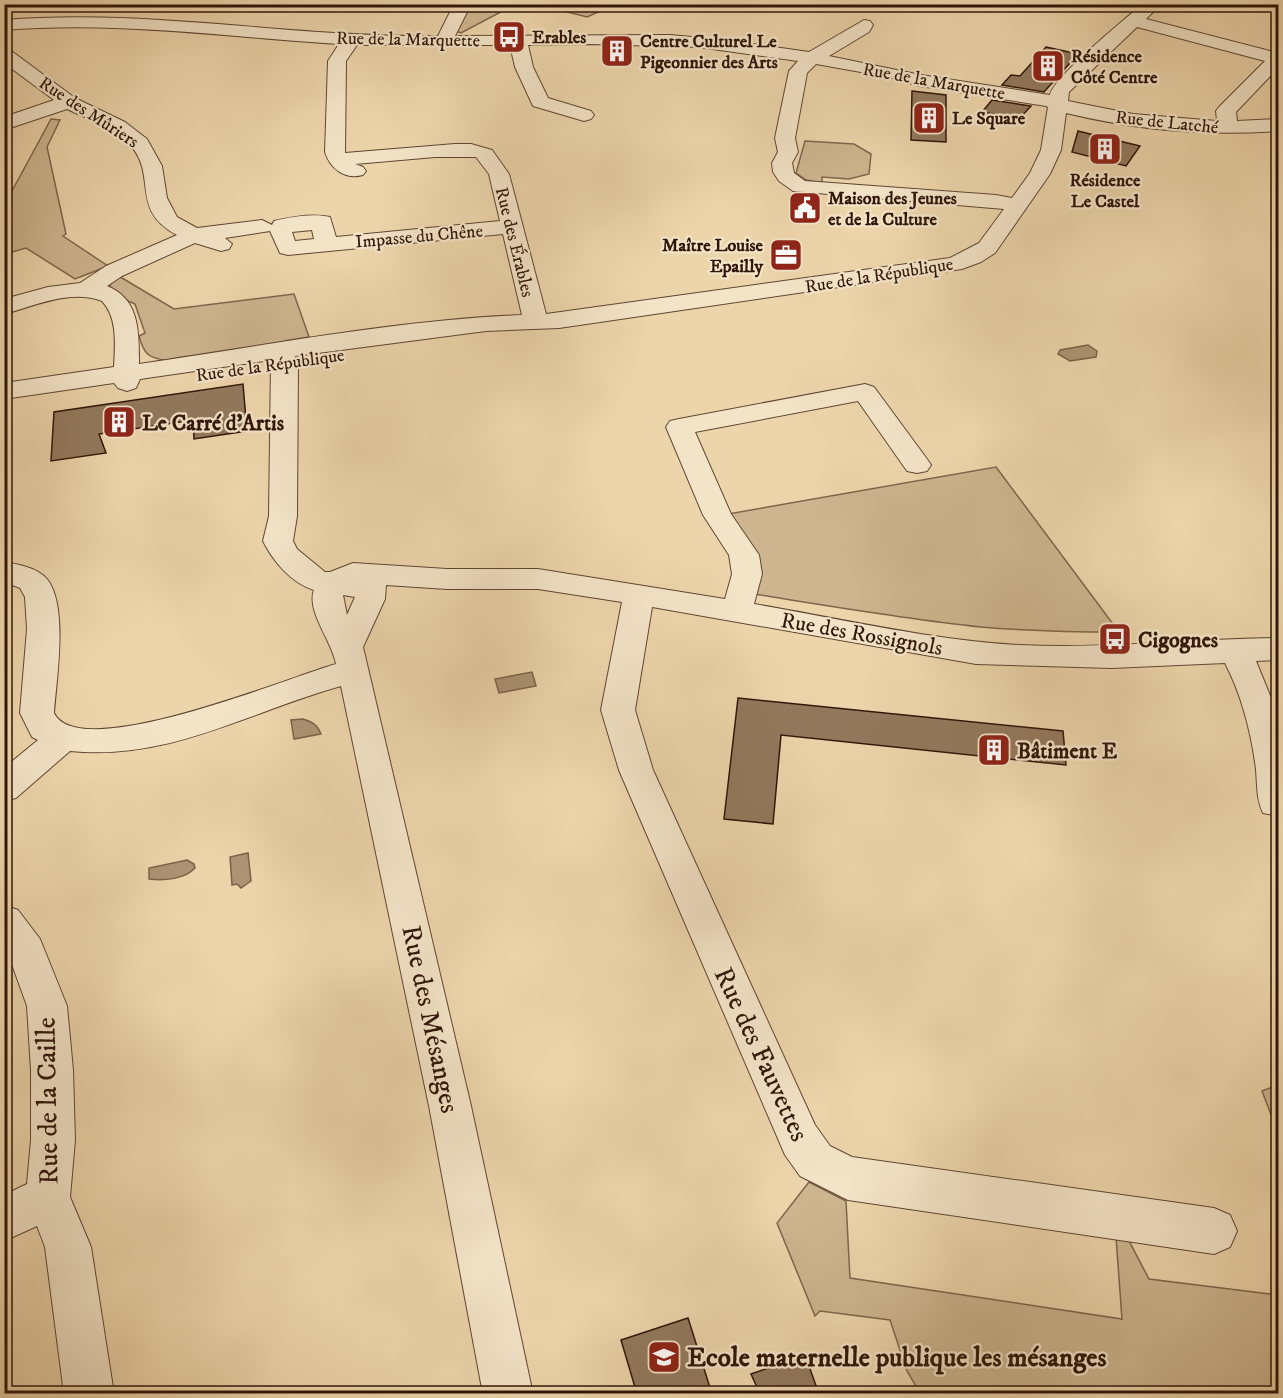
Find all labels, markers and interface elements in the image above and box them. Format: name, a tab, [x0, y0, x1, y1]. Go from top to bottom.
bus stop icon: Erables	[491, 19, 527, 55]
place label: Erables	[532, 27, 586, 49]
street label: Rue de la Marquette	[336, 28, 480, 52]
place label: Centre Culturel Le Pigeonnier des Arts	[640, 31, 778, 74]
building icon: Centre Culturel Le Pigeonnier des Arts	[599, 33, 635, 69]
place label: Résidence Côté Centre	[1071, 46, 1158, 89]
building icon: Résidence Côté Centre	[1030, 48, 1066, 84]
street label: Rue de la Marquette	[861, 59, 1007, 105]
street label: Rue des Mûriers	[34, 72, 143, 153]
building icon: Le Square	[911, 100, 947, 136]
street label: Rue de Latché	[1114, 107, 1220, 139]
place label: Le Square	[952, 108, 1026, 130]
building icon: Résidence Le Castel	[1087, 131, 1123, 167]
place label: Résidence Le Castel	[1070, 170, 1141, 213]
street label: Rue des Érables	[490, 185, 538, 299]
place label: Maison des Jeunes et de la Culture	[828, 188, 957, 231]
public building icon: Maison des Jeunes et de la Culture	[787, 190, 823, 226]
street label: Impasse du Chêne	[354, 220, 484, 254]
place label: Maître Louise Epailly	[662, 235, 764, 278]
office icon: Maître Louise Epailly	[768, 237, 804, 273]
street label: Rue de la République	[804, 253, 955, 299]
street label: Rue de la République	[194, 345, 346, 387]
building icon: Le Carré d'Artis	[101, 404, 137, 440]
place label: Le Carré d'Artis	[142, 410, 285, 437]
street label: Rue des Rossignols	[779, 607, 945, 662]
bus stop icon: Cigognes	[1097, 621, 1133, 657]
place label: Cigognes	[1138, 627, 1219, 654]
building icon: Bâtiment E	[976, 732, 1012, 768]
place label: Bâtiment E	[1017, 738, 1118, 765]
street label: Rue des Mésanges	[394, 922, 466, 1116]
street label: Rue des Fauvettes	[706, 962, 816, 1147]
street label: Rue de la Caille	[30, 1017, 66, 1185]
school or university icon: Ecole maternelle publique les mésanges	[646, 1339, 682, 1375]
place label: Ecole maternelle publique les mésanges	[687, 1341, 1107, 1375]

